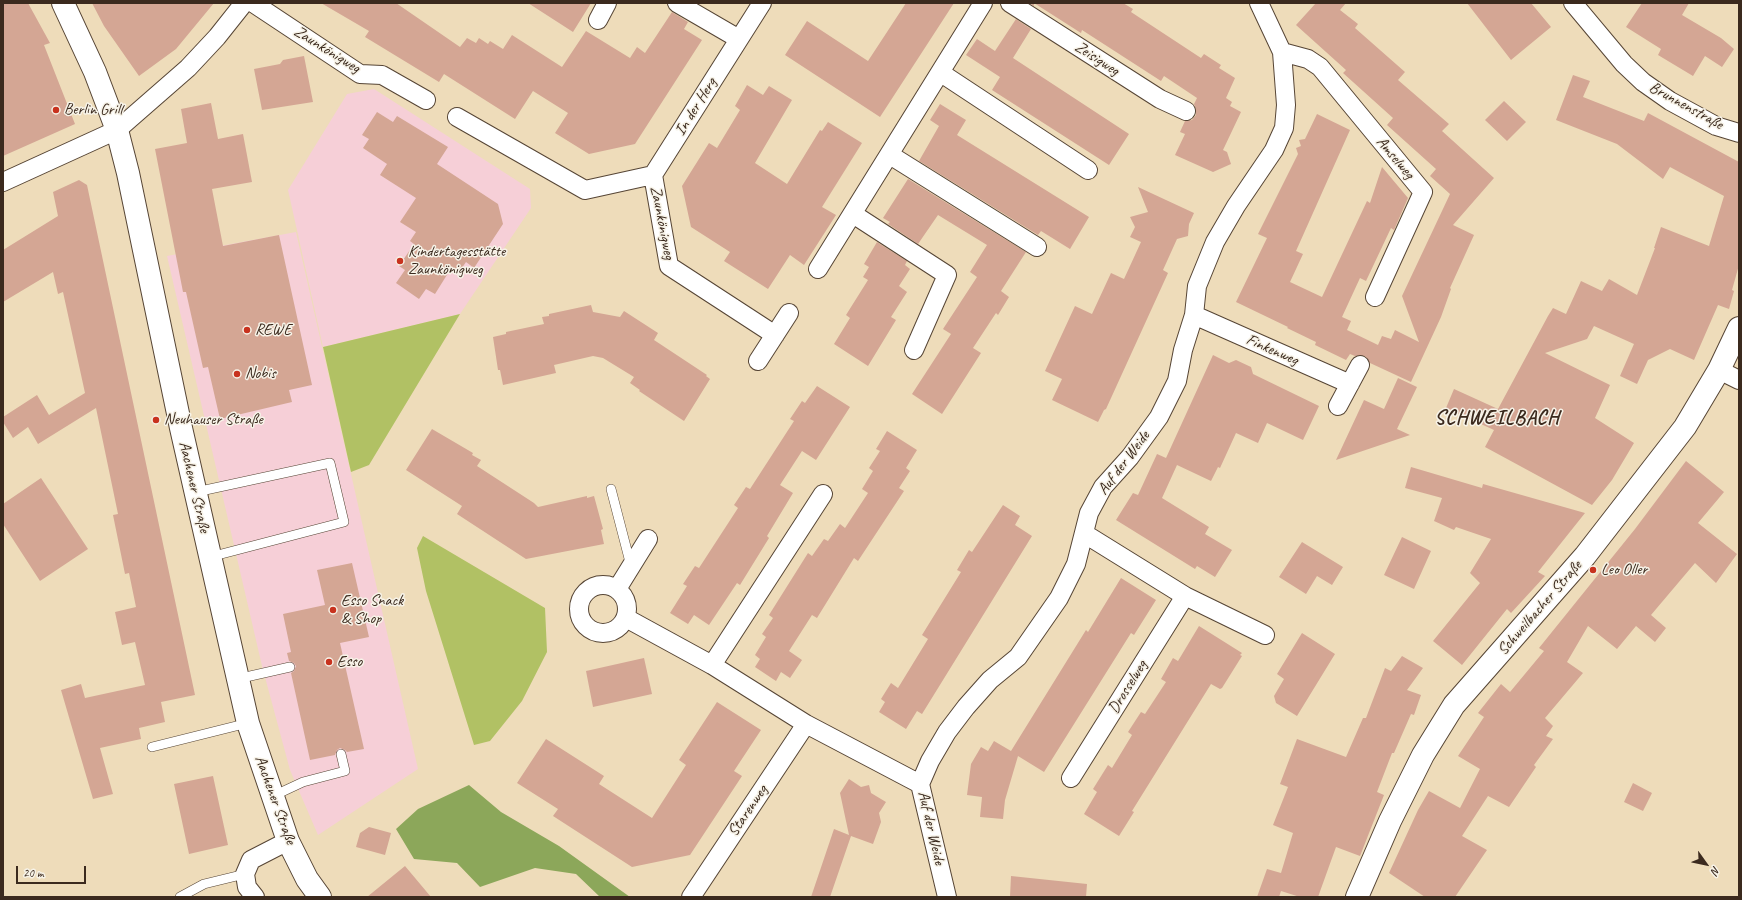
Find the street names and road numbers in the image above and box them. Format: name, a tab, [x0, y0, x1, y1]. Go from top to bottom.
street label: Zaunkönigweg	[290, 22, 364, 78]
street label: Zeisigweg	[1071, 38, 1123, 80]
street label: In der Herg	[671, 75, 721, 139]
street label: Brunnenstraße	[1646, 78, 1726, 134]
street label: Amselweg	[1372, 133, 1418, 183]
street label: Zaunkönigweg	[645, 185, 679, 261]
street label: Finkenweg	[1243, 330, 1301, 370]
street label: Auf der Weide	[1094, 427, 1154, 499]
street label: Aachener Straße	[174, 440, 214, 534]
street label: Schweilbacher Straße	[1494, 557, 1586, 659]
street label: Drosselweg	[1104, 657, 1152, 717]
street label: Aachener Straße	[250, 753, 300, 847]
street label: Starenweg	[724, 782, 772, 840]
street label: Auf der Weide	[913, 789, 949, 867]

